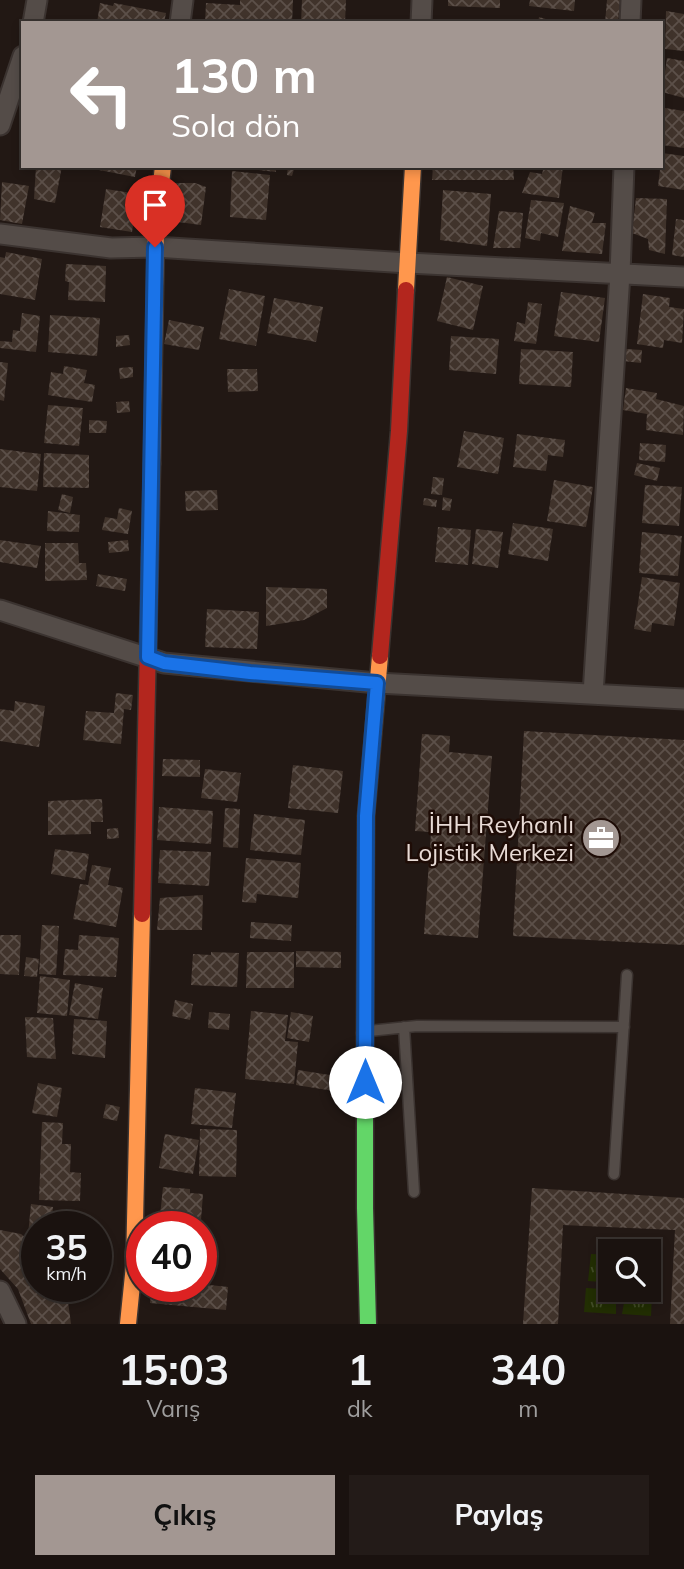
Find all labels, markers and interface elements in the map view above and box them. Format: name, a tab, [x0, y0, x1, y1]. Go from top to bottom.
text: 130 m	[171, 44, 317, 105]
icon: left	[56, 49, 147, 140]
text: Sola dön	[171, 105, 301, 145]
pin	[125, 175, 185, 247]
icon: arrive	[136, 186, 174, 224]
place label: İHH Reyhanlı Lojistik Merkezi	[406, 809, 574, 867]
office icon: İHH Reyhanlı Lojistik Merkezi	[580, 817, 622, 859]
position arrow	[328, 1045, 402, 1119]
speed limit sign: 40	[126, 1211, 217, 1302]
text: 35	[45, 1225, 88, 1269]
map controls	[598, 1239, 661, 1302]
button: search	[598, 1239, 661, 1302]
text: km/h	[46, 1262, 87, 1285]
text: 15:03	[118, 1343, 229, 1396]
text: 1	[347, 1343, 372, 1396]
text: 340	[491, 1343, 566, 1396]
text: Varış	[147, 1394, 200, 1423]
text: dk	[347, 1394, 373, 1423]
text: m	[518, 1394, 538, 1423]
button: Çıkış	[35, 1475, 335, 1555]
button: Paylaş	[349, 1475, 649, 1555]

